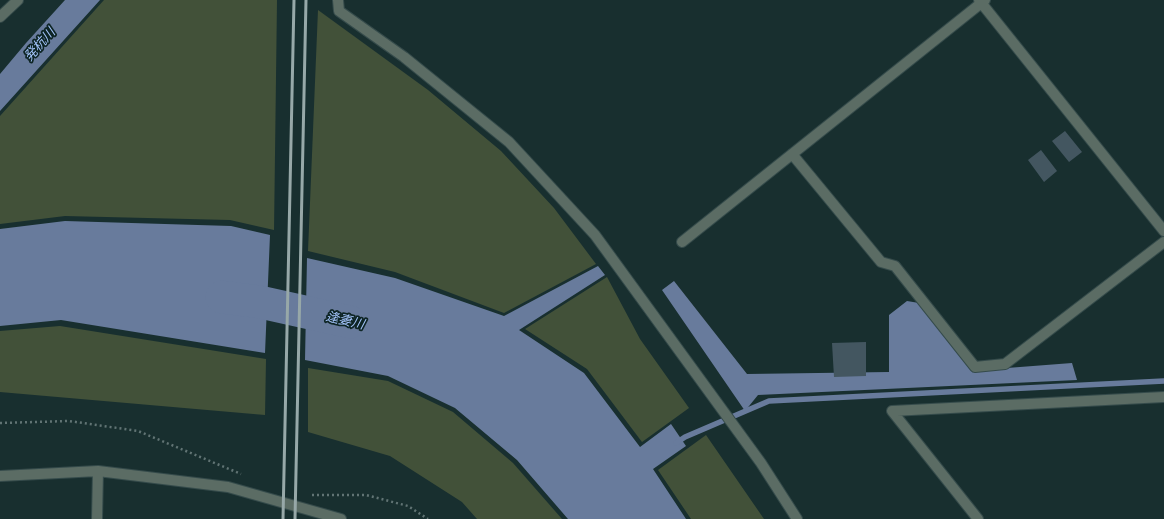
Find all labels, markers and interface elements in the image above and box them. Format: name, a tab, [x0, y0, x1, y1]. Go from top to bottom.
water label: 発杭川	[21, 25, 59, 65]
water label: 逢妻川	[324, 309, 366, 333]

